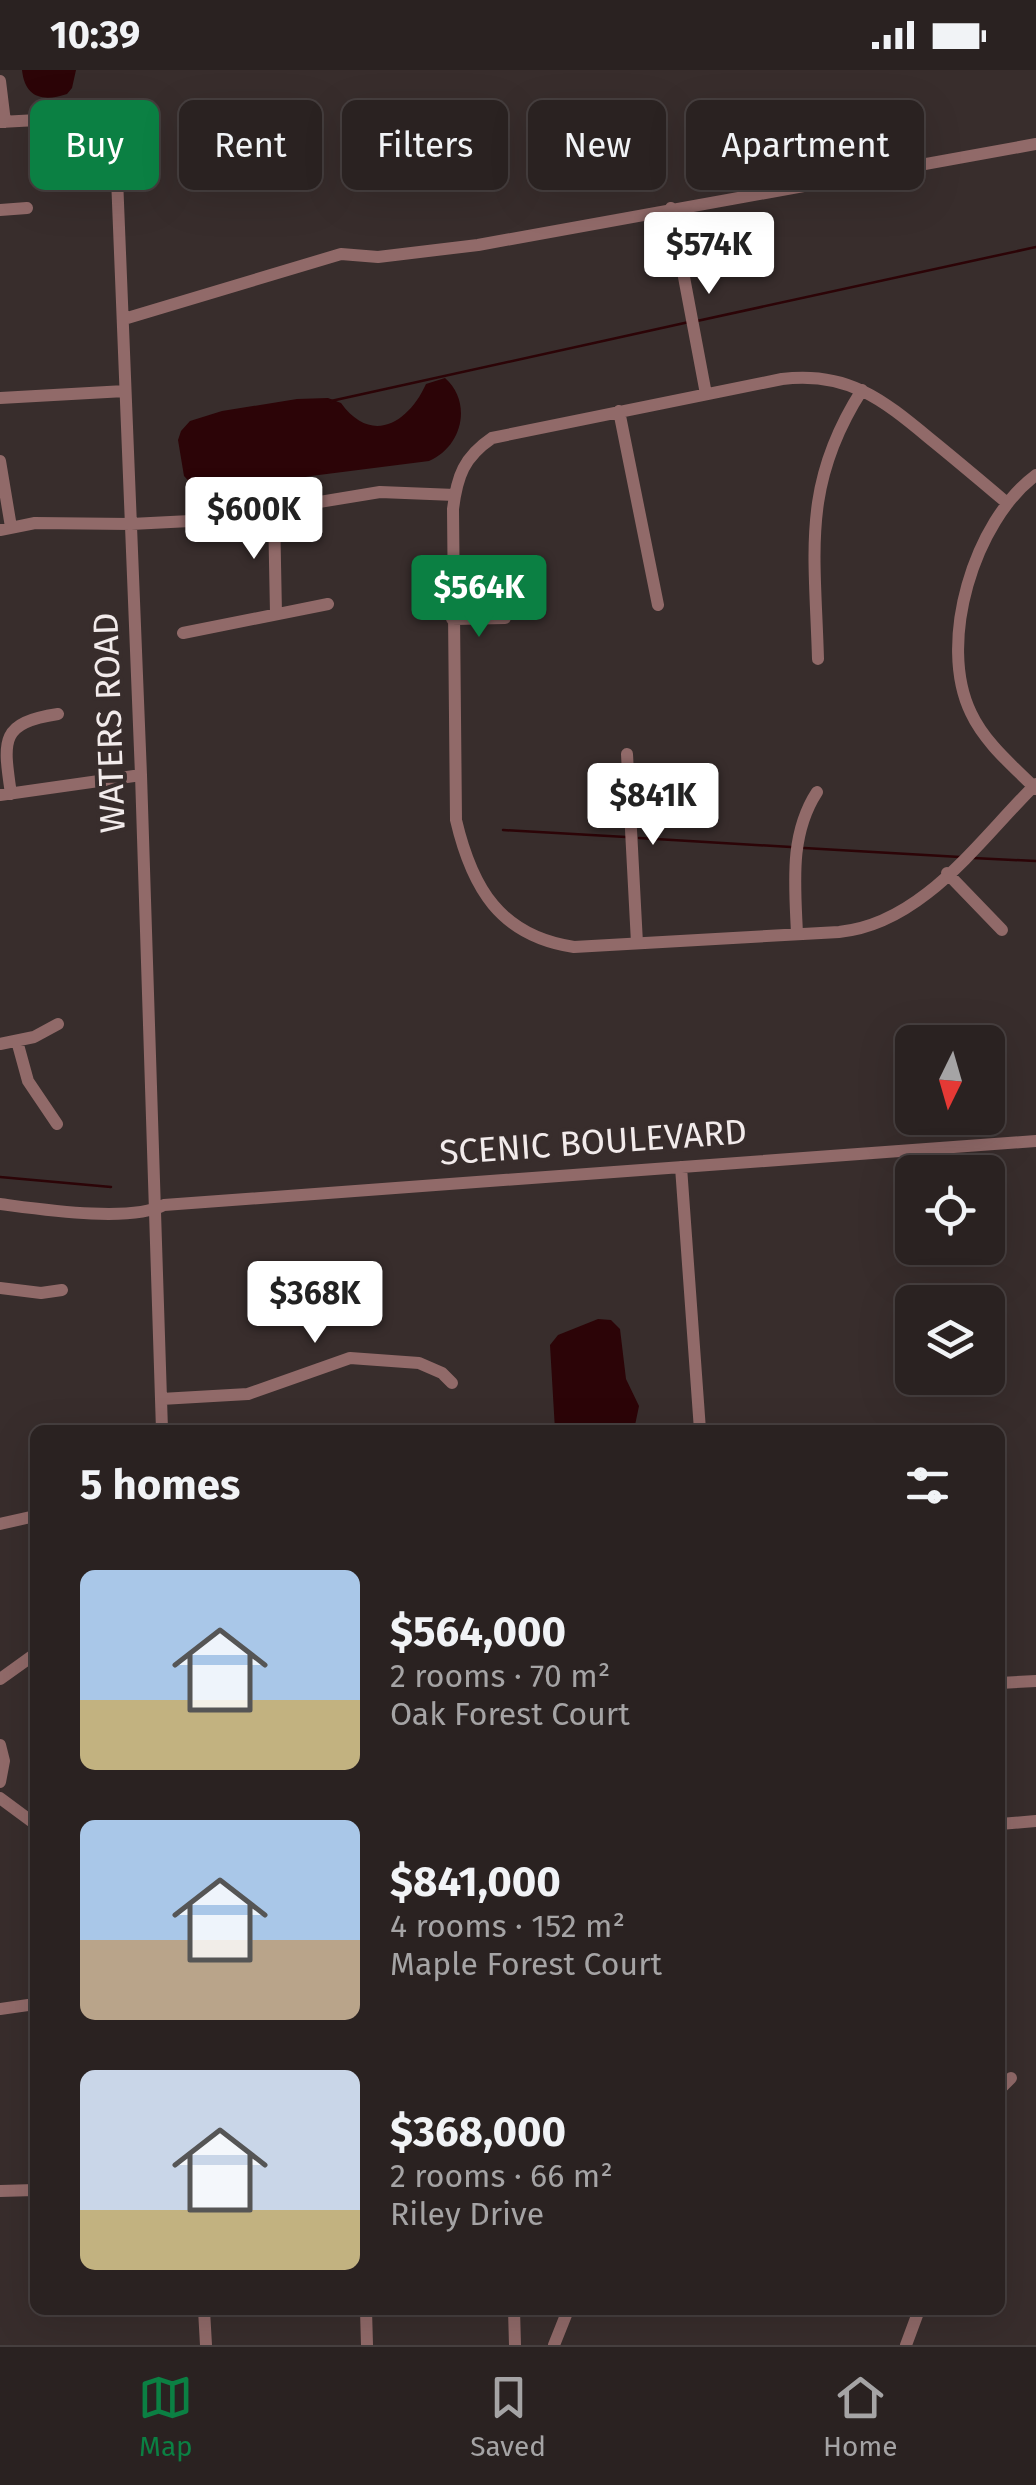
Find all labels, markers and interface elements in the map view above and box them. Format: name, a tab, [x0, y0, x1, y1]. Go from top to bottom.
text: 10:39	[50, 12, 140, 58]
chip: Buy	[30, 100, 159, 190]
chip: Rent	[179, 100, 322, 190]
chip: Filters	[342, 100, 508, 190]
chip: New	[528, 100, 666, 190]
chip: Apartment	[686, 100, 924, 190]
pin: $574K	[639, 212, 779, 297]
text: $574K	[666, 225, 752, 263]
pin: $600K	[184, 477, 324, 562]
text: $600K	[207, 490, 301, 528]
pin: $564K	[409, 555, 549, 640]
text: $564K	[433, 568, 525, 606]
street label: WATERS ROAD	[84, 612, 134, 834]
pin: $841K	[583, 763, 723, 848]
text: $841K	[609, 776, 697, 814]
north arrow	[895, 1025, 1005, 1135]
map controls	[895, 1025, 1005, 1395]
street label: SCENIC BOULEVARD	[438, 1110, 748, 1174]
button: locate	[895, 1155, 1005, 1265]
pin: $368K	[245, 1261, 385, 1346]
text: $368K	[269, 1274, 361, 1312]
button: layers	[895, 1285, 1005, 1395]
icon: filters	[900, 1458, 955, 1513]
text: 5 homes	[80, 1460, 240, 1510]
text: $564,000	[390, 1607, 566, 1657]
icon: home	[160, 1610, 280, 1730]
text: 2 rooms · 70 m²	[390, 1657, 610, 1695]
text: Oak Forest Court	[390, 1695, 630, 1733]
text: $841,000	[390, 1857, 561, 1907]
icon: home	[160, 1860, 280, 1980]
text: 4 rooms · 152 m²	[390, 1907, 625, 1945]
text: Maple Forest Court	[390, 1945, 662, 1983]
text: $368,000	[390, 2107, 566, 2157]
icon: home	[160, 2110, 280, 2230]
text: 2 rooms · 66 m²	[390, 2157, 613, 2195]
text: Riley Drive	[390, 2195, 544, 2233]
tab: Map	[138, 2370, 193, 2463]
tab: Saved	[470, 2370, 546, 2463]
tab: Home	[823, 2370, 898, 2463]

